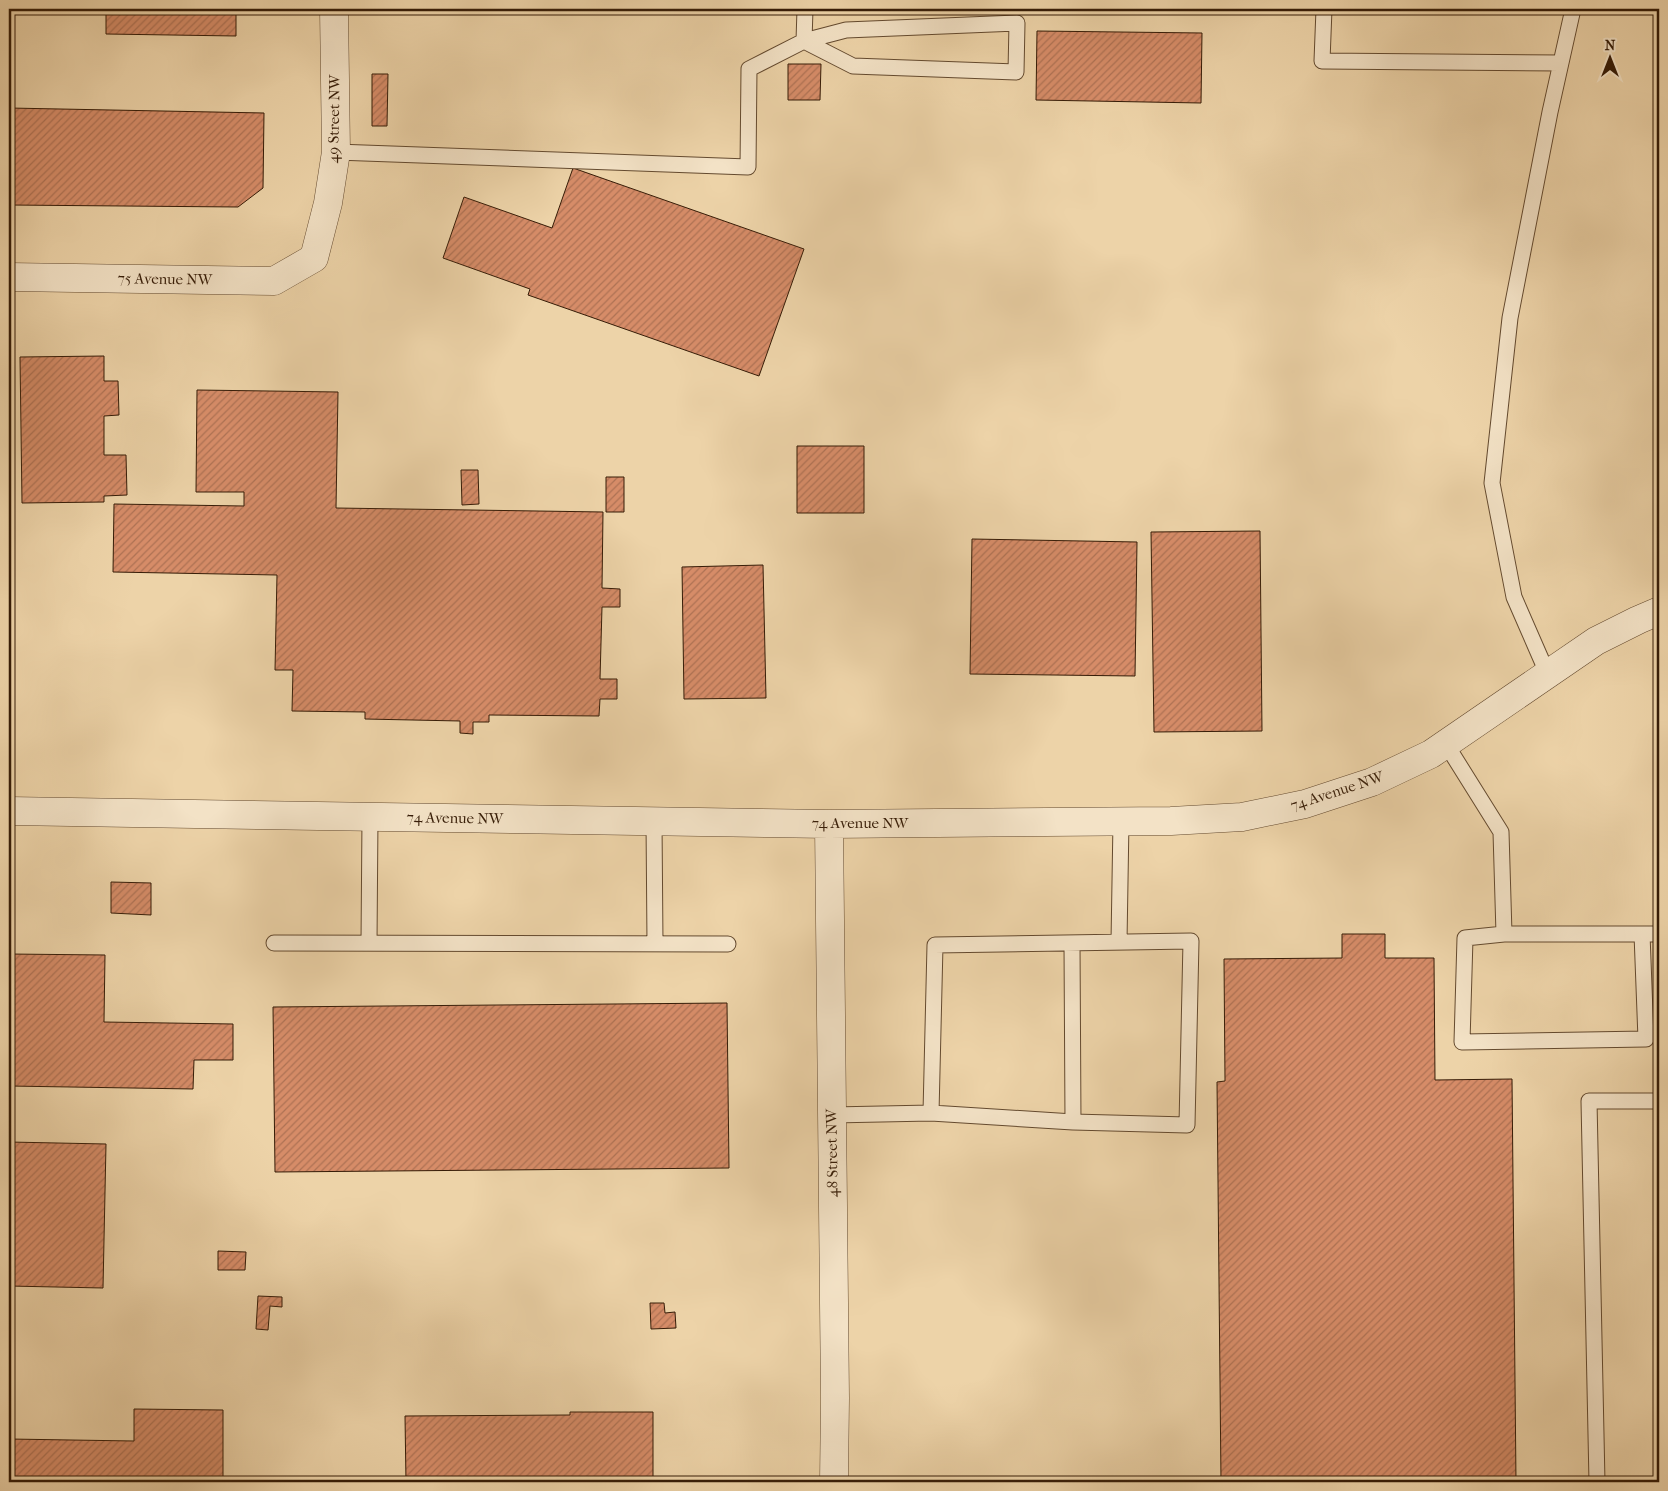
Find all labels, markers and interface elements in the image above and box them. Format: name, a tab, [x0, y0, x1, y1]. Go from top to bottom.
north arrow	[1586, 32, 1636, 82]
text: N	[1605, 37, 1616, 54]
street label: 49 Street NW	[324, 73, 344, 164]
street label: 75 Avenue NW	[118, 269, 214, 289]
street label: 74 Avenue NW	[1288, 767, 1387, 814]
street label: 74 Avenue NW	[407, 808, 505, 828]
street label: 74 Avenue NW	[812, 814, 910, 832]
street label: 48 Street NW	[822, 1107, 842, 1197]

